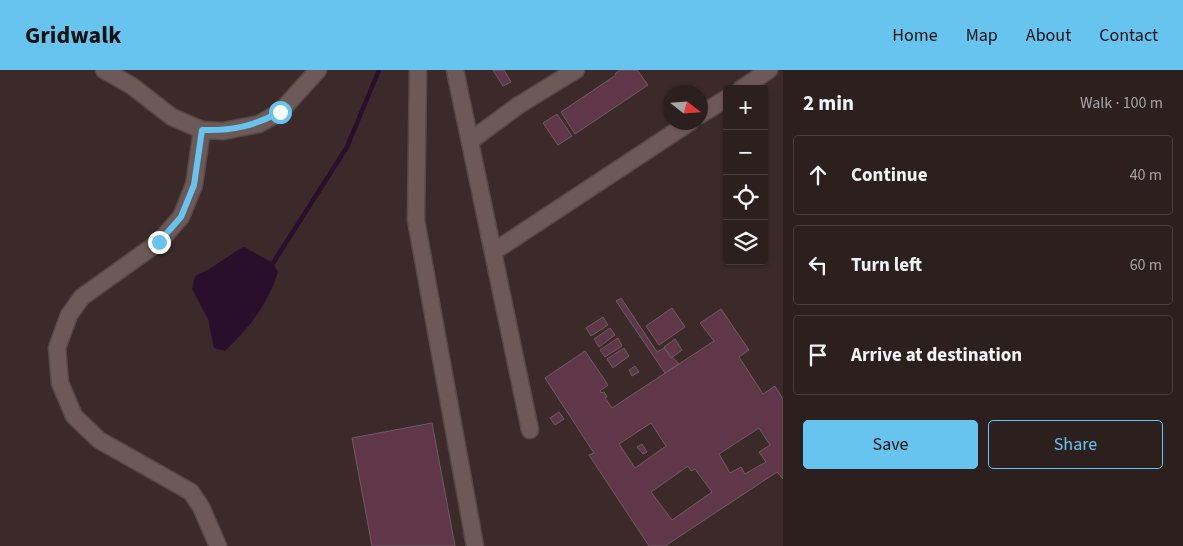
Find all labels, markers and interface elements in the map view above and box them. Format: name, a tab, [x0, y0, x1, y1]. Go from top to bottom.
text: Gridwalk	[25, 18, 121, 53]
text: Home	[892, 23, 938, 48]
text: Map	[966, 23, 998, 48]
text: About	[1026, 23, 1071, 48]
text: Contact	[1099, 23, 1158, 48]
north arrow	[663, 85, 708, 130]
map controls	[723, 85, 768, 265]
button: +	[723, 85, 768, 130]
text: 2 min	[803, 88, 854, 118]
text: Walk · 100 m	[1080, 92, 1163, 114]
route start	[269, 101, 292, 124]
button: −	[723, 130, 768, 175]
icon: ahead	[804, 161, 832, 189]
text: Continue	[851, 162, 928, 189]
text: 40 m	[1130, 164, 1162, 186]
button: locate	[723, 175, 768, 220]
button: layers	[723, 220, 768, 265]
route end	[148, 231, 171, 254]
icon: left	[804, 251, 832, 279]
text: Turn left	[851, 252, 922, 279]
text: 60 m	[1130, 254, 1162, 276]
icon: arrive	[804, 341, 832, 369]
text: Arrive at destination	[851, 342, 1022, 369]
button: Save	[803, 420, 978, 469]
button: Share	[988, 420, 1163, 469]

